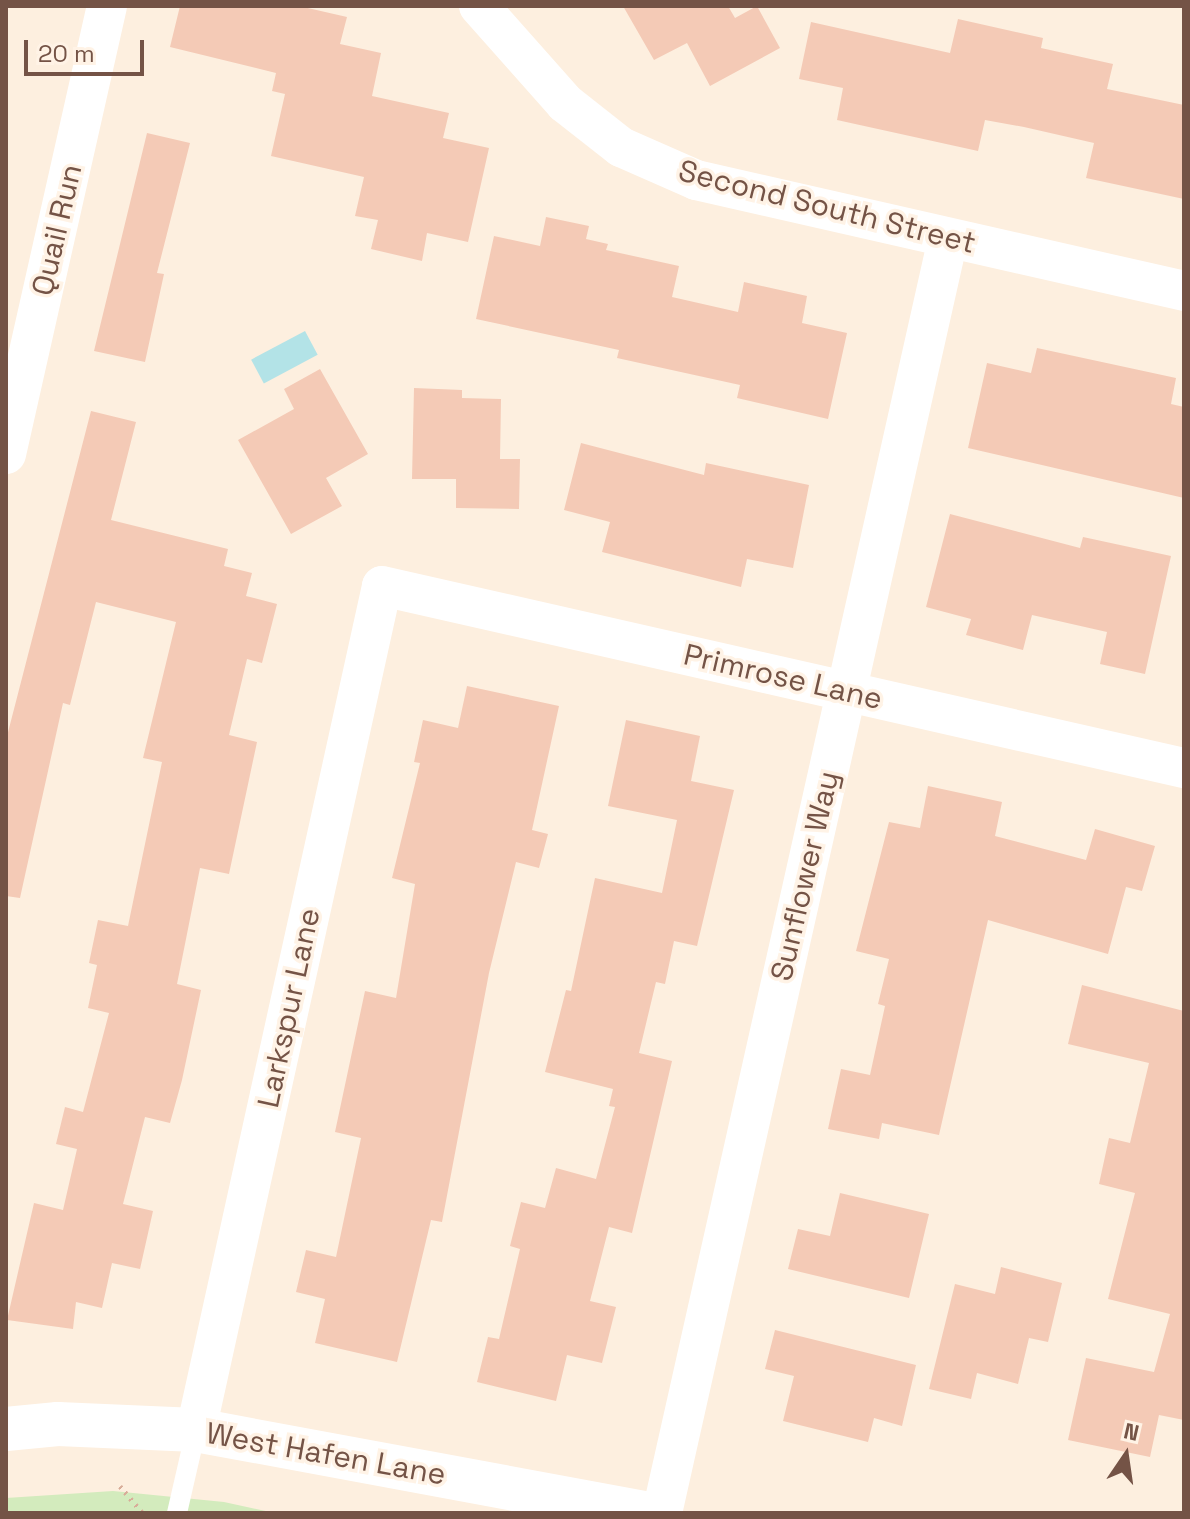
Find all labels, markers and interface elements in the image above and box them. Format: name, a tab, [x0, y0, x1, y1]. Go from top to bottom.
scale bar	[28, 24, 148, 74]
text: 20 m	[38, 38, 95, 69]
street label: Second South Street	[675, 153, 979, 261]
street label: Quail Run	[24, 161, 90, 299]
street label: Primrose Lane	[680, 637, 886, 717]
street label: Sunflower Way	[763, 767, 847, 985]
street label: Larkspur Lane	[250, 905, 328, 1111]
street label: West Hafen Lane	[203, 1415, 449, 1493]
north arrow	[1086, 1415, 1166, 1495]
text: N	[1121, 1416, 1142, 1447]

